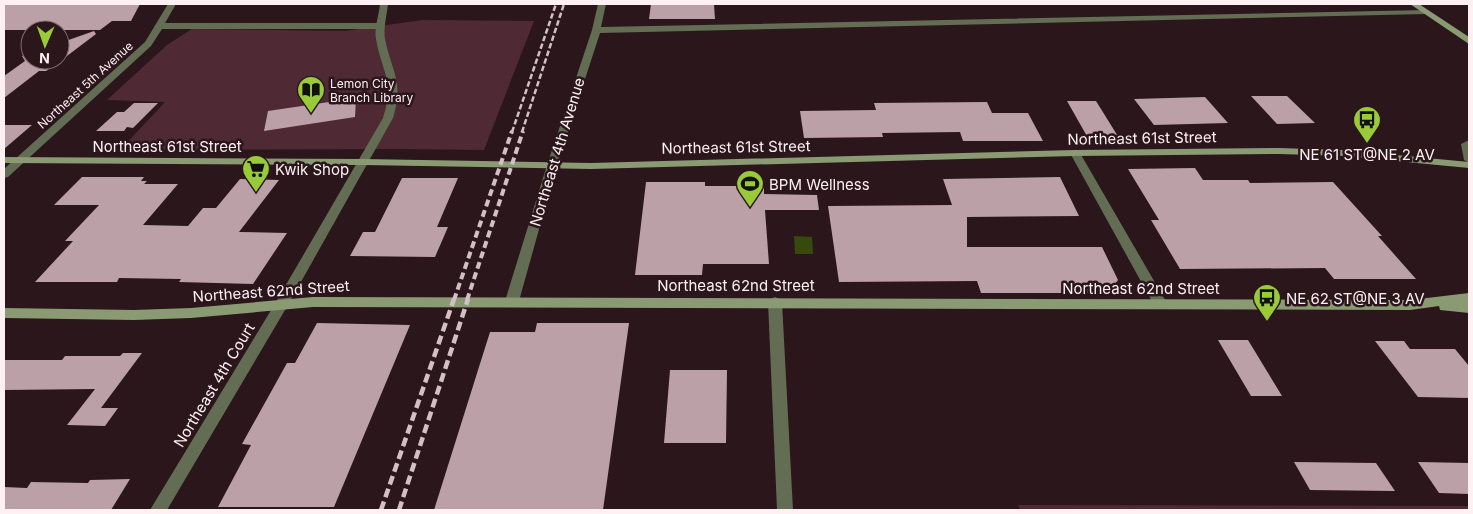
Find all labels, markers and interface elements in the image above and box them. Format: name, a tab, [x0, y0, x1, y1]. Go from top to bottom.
north arrow	[20, 20, 70, 70]
street label: Northeast 5th Avenue	[34, 38, 136, 132]
library icon: Lemon City Branch Library	[296, 75, 326, 114]
street label: Northeast 4th Avenue	[525, 75, 589, 229]
place label: Lemon City Branch Library	[330, 76, 414, 105]
bus stop icon: NE 61 ST@NE 2 AV	[1352, 105, 1382, 144]
street label: Northeast 61st Street	[1067, 127, 1217, 149]
street label: Northeast 61st Street	[661, 136, 811, 158]
street label: Northeast 61st Street	[92, 137, 242, 156]
place label: NE 61 ST@NE 2 AV	[1299, 145, 1435, 164]
supermarket icon: Kwik Shop	[241, 154, 271, 193]
place label: Kwik Shop	[275, 160, 349, 179]
sports icon: BPM Wellness	[735, 169, 765, 208]
place label: BPM Wellness	[769, 175, 870, 194]
street label: Northeast 62nd Street	[192, 276, 350, 306]
street label: Northeast 62nd Street	[657, 276, 815, 295]
street label: Northeast 62nd Street	[1062, 279, 1220, 298]
bus stop icon: NE 62 ST@NE 3 AV	[1252, 283, 1282, 322]
place label: NE 62 ST@NE 3 AV	[1286, 289, 1425, 308]
street label: Northeast 4th Court	[169, 319, 259, 451]

